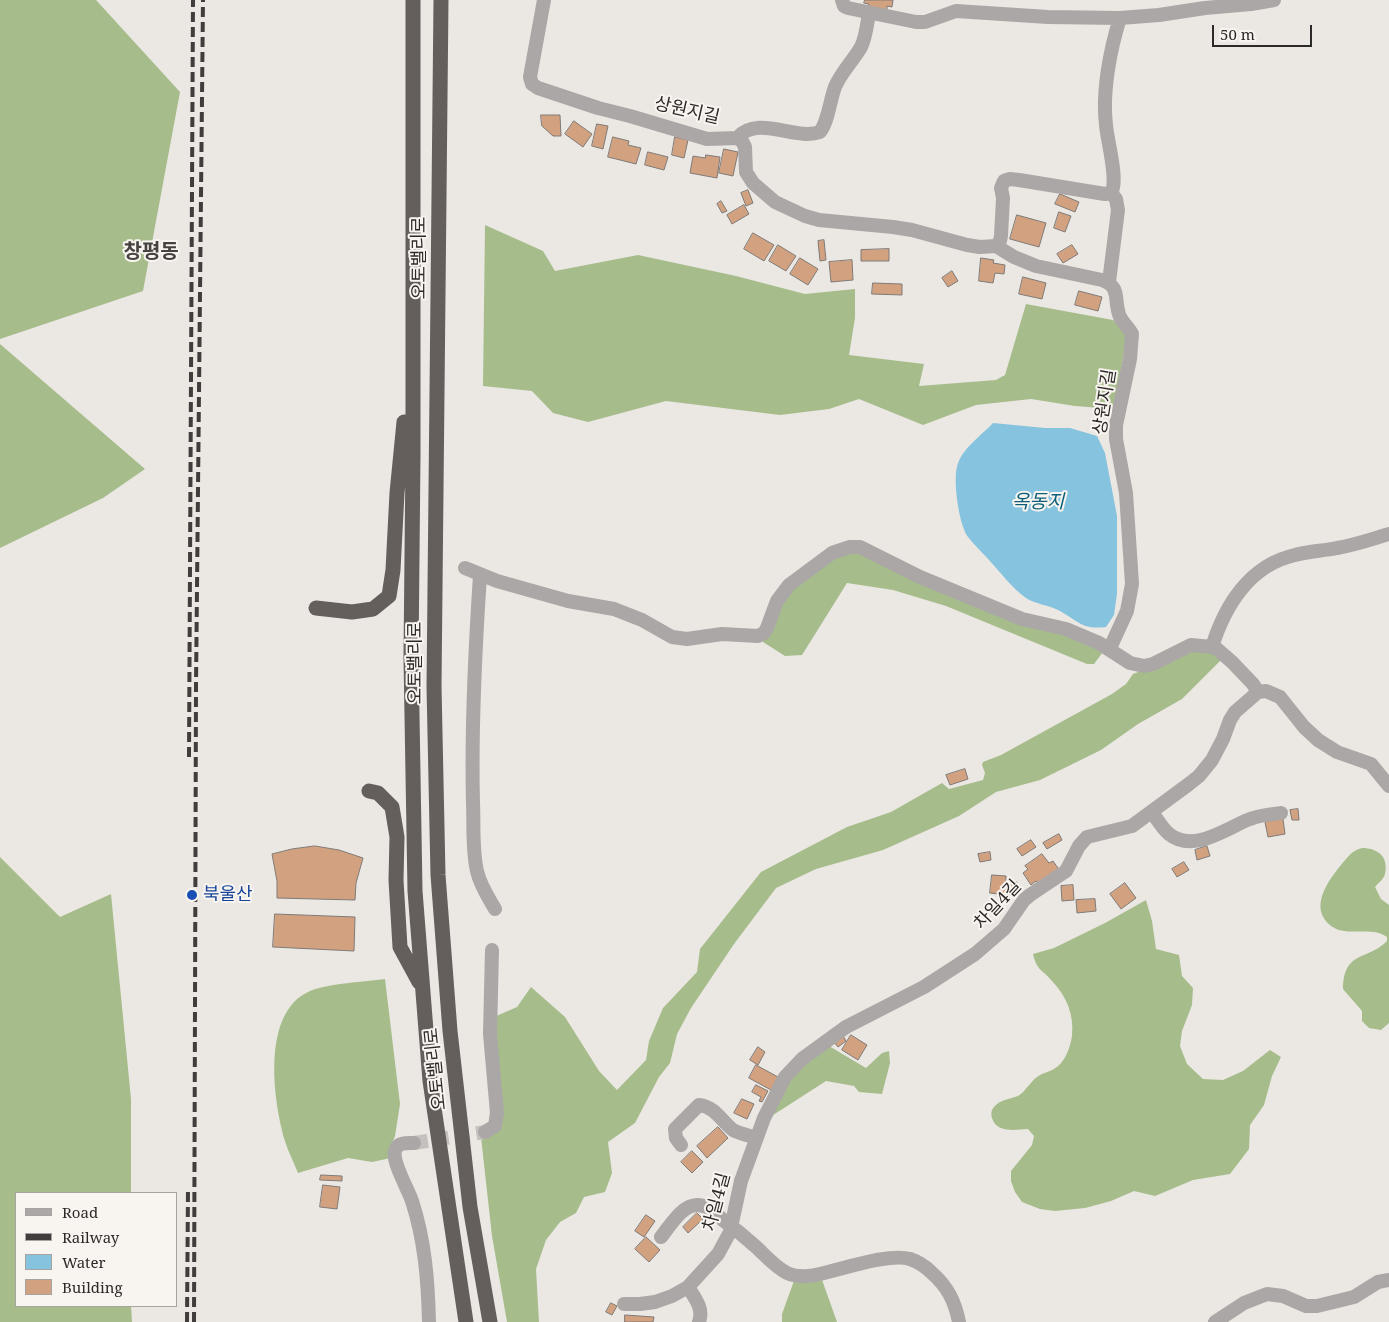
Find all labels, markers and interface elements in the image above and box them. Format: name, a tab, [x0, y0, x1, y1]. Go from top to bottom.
scale bar	[1214, 15, 1314, 47]
text: 50 m	[1220, 24, 1255, 44]
street label: 상원지길	[652, 93, 722, 129]
street label: 오토밸리로	[409, 217, 431, 299]
district label: 창평동	[123, 240, 179, 264]
street label: 상원지길	[1089, 368, 1121, 436]
water label: 옥동지	[1012, 492, 1064, 514]
street label: 오토밸리로	[405, 622, 427, 704]
street label: 차일4길	[970, 876, 1026, 934]
place label: 북울산	[203, 884, 253, 906]
marker: 북울산	[185, 888, 199, 902]
street label: 오토밸리로	[421, 1027, 451, 1111]
street label: 차일4길	[699, 1170, 735, 1234]
legend	[15, 1192, 178, 1307]
text: Road	[62, 1202, 98, 1222]
text: Railway	[62, 1227, 119, 1247]
text: Water	[62, 1252, 105, 1272]
text: Building	[62, 1277, 123, 1297]

